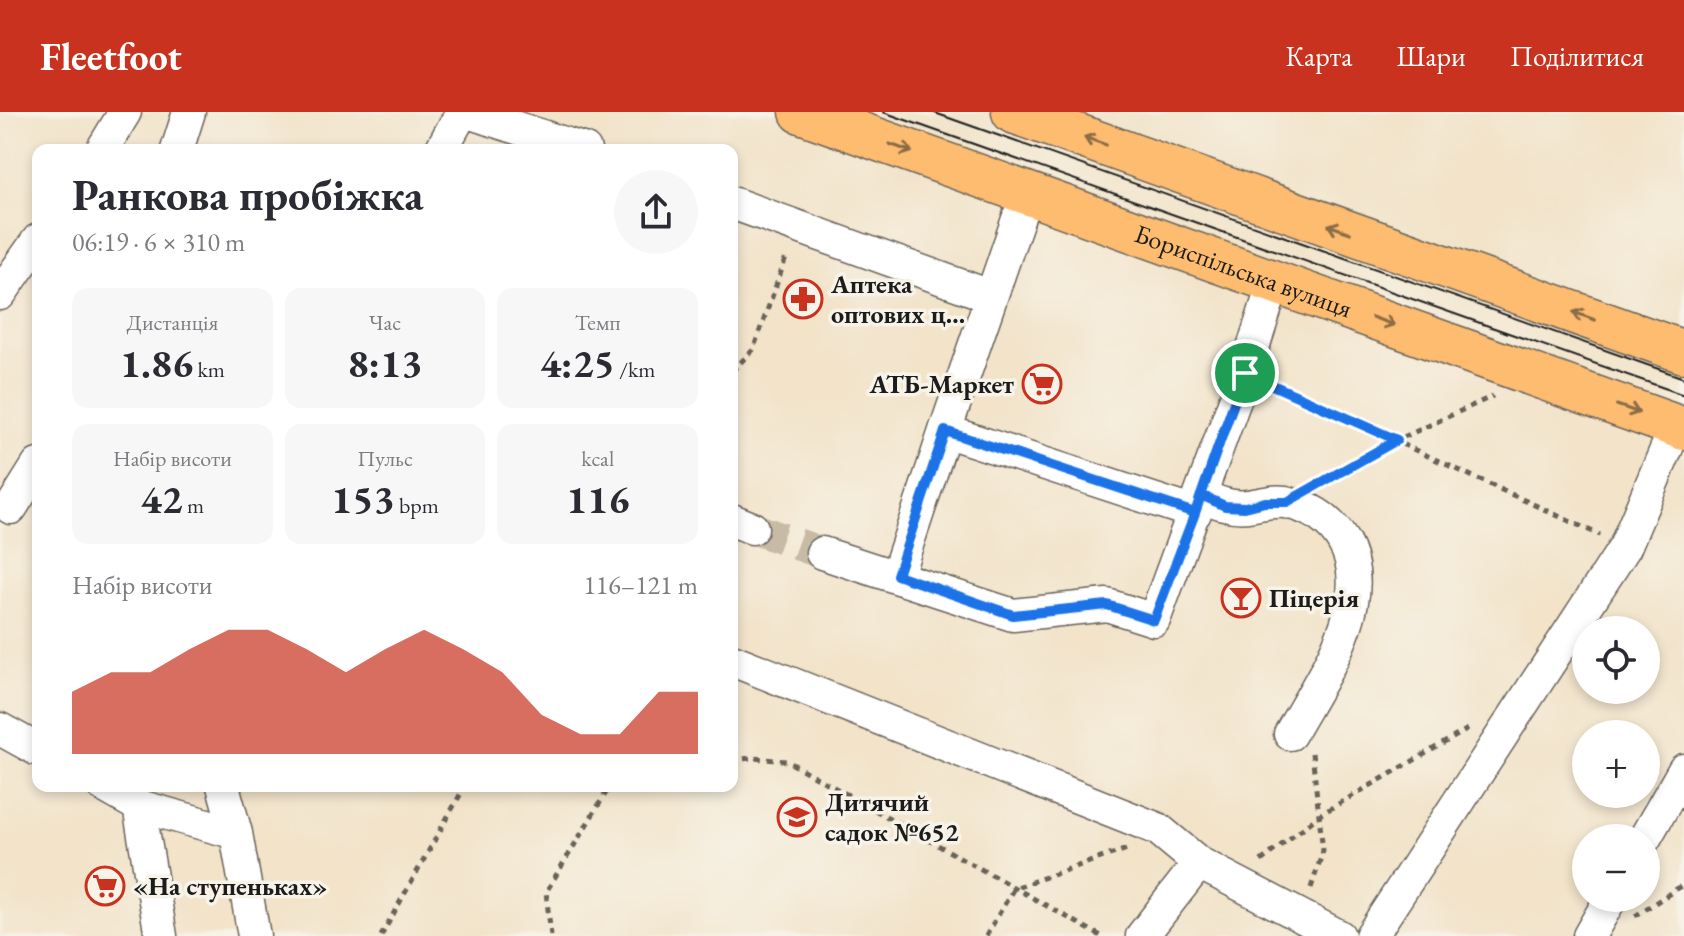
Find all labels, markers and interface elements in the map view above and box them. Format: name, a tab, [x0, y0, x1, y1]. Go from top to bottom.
text: Fleetfoot	[40, 32, 182, 81]
text: Карта	[1286, 38, 1352, 74]
text: Шари	[1396, 38, 1466, 74]
text: Поділитися	[1510, 38, 1644, 74]
one-way arrow	[1082, 133, 1107, 148]
one-way arrow	[888, 142, 913, 156]
text: Ранкова пробіжка	[72, 166, 424, 223]
button: share	[614, 170, 698, 254]
street label: Бориспільська вулиця	[1130, 216, 1357, 325]
one-way arrow	[1328, 221, 1352, 235]
text: 06:19 · 6 × 310 m	[72, 225, 245, 259]
place label: Аптека оптових ц...	[830, 267, 965, 331]
pharmacy icon: Аптека оптових ц...	[782, 278, 824, 320]
text: Дистанція	[126, 308, 218, 337]
text: Час	[369, 308, 401, 337]
text: Темп	[575, 308, 621, 337]
one-way arrow	[1572, 308, 1597, 323]
one-way arrow	[1370, 315, 1395, 329]
text: 1.86	[120, 337, 193, 389]
text: 8:13	[348, 337, 422, 389]
text: 4:25	[540, 337, 615, 389]
pin	[1211, 339, 1279, 407]
icon: arrive	[1223, 351, 1267, 395]
text: km	[193, 355, 225, 384]
text: /km	[615, 355, 655, 384]
supermarket icon: АТБ-Маркет	[1021, 363, 1063, 405]
place label: АТБ-Маркет	[869, 367, 1014, 401]
one-way arrow	[1615, 403, 1639, 417]
text: Набір висоти	[113, 444, 232, 473]
text: Пульс	[357, 444, 413, 473]
text: kcal	[581, 444, 614, 473]
text: 42	[140, 473, 183, 525]
text: 153	[331, 473, 395, 525]
text: 116	[566, 473, 629, 525]
text: m	[183, 491, 204, 520]
text: bpm	[395, 491, 439, 520]
text: Набір висоти	[72, 568, 212, 602]
text: 116–121 m	[583, 568, 698, 602]
bar icon: Піцерія	[1220, 577, 1262, 619]
place label: Піцерія	[1269, 581, 1359, 615]
map controls	[1572, 616, 1660, 912]
button: locate	[1572, 616, 1660, 704]
button: +	[1572, 720, 1660, 808]
place label: Дитячий садок №652	[825, 785, 959, 849]
school or university icon: Дитячий садок №652	[776, 796, 818, 838]
button: −	[1572, 824, 1660, 912]
supermarket icon: «На ступеньках»	[84, 865, 126, 907]
place label: «На ступеньках»	[133, 869, 328, 903]

